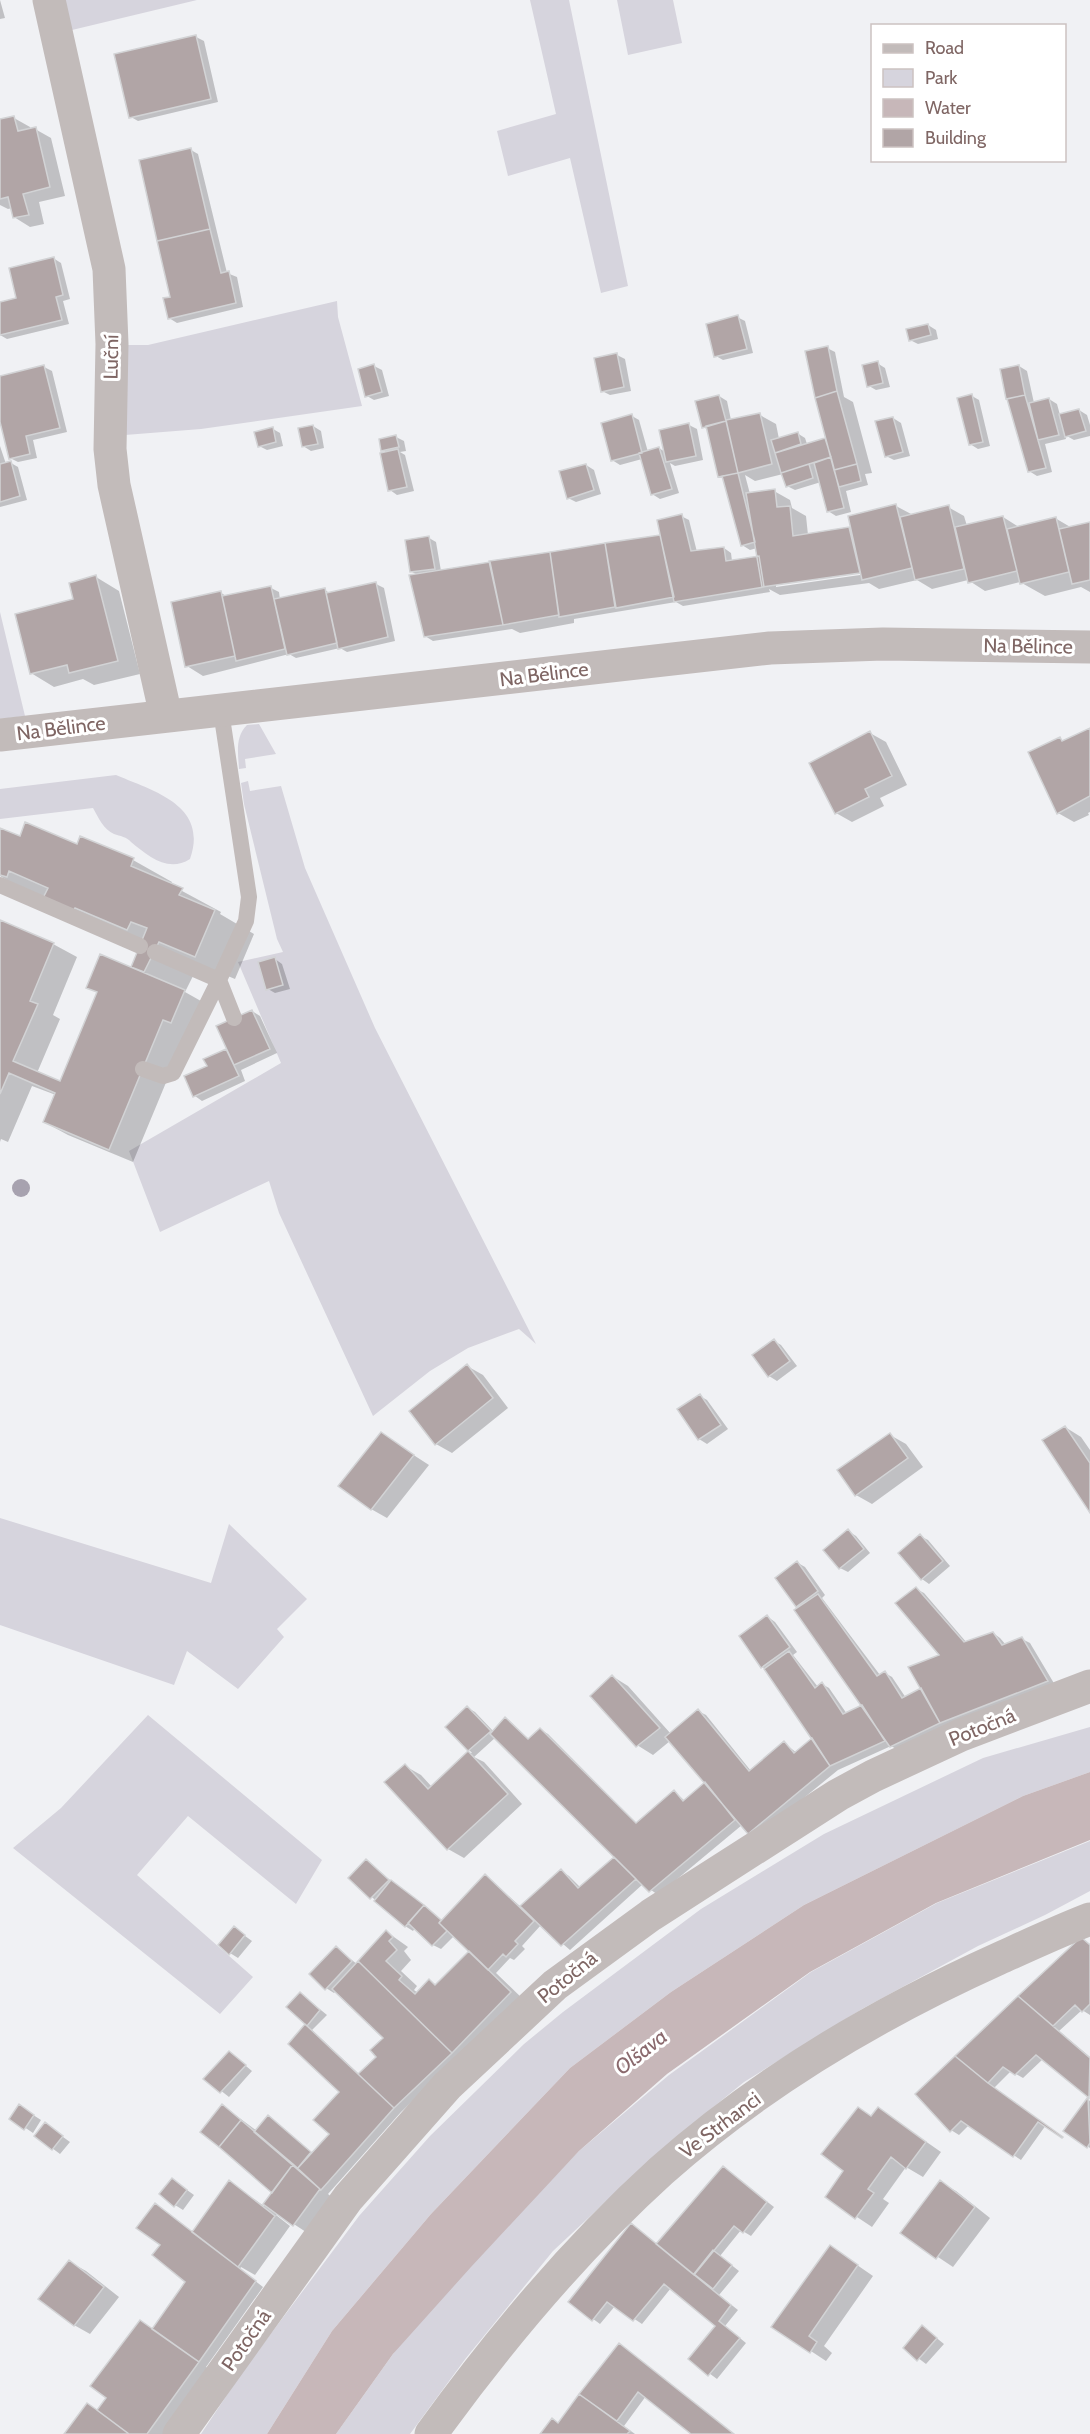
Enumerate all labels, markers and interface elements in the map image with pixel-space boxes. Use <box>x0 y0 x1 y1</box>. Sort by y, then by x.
legend <box>871 24 1066 162</box>
text: Road <box>925 37 964 59</box>
text: Park <box>925 67 958 89</box>
text: Water <box>925 97 971 119</box>
text: Building <box>925 127 987 149</box>
street label: Luční <box>99 334 123 380</box>
street label: Na Bělince <box>983 633 1073 659</box>
street label: Na Bělince <box>498 657 590 691</box>
street label: Na Bělince <box>15 711 107 745</box>
street label: Potočná <box>945 1703 1019 1751</box>
street label: Potočná <box>532 1946 602 2008</box>
water label: Olšava <box>610 2023 672 2080</box>
street label: Ve Strhanci <box>675 2087 765 2163</box>
street label: Potočná <box>216 2304 276 2375</box>

